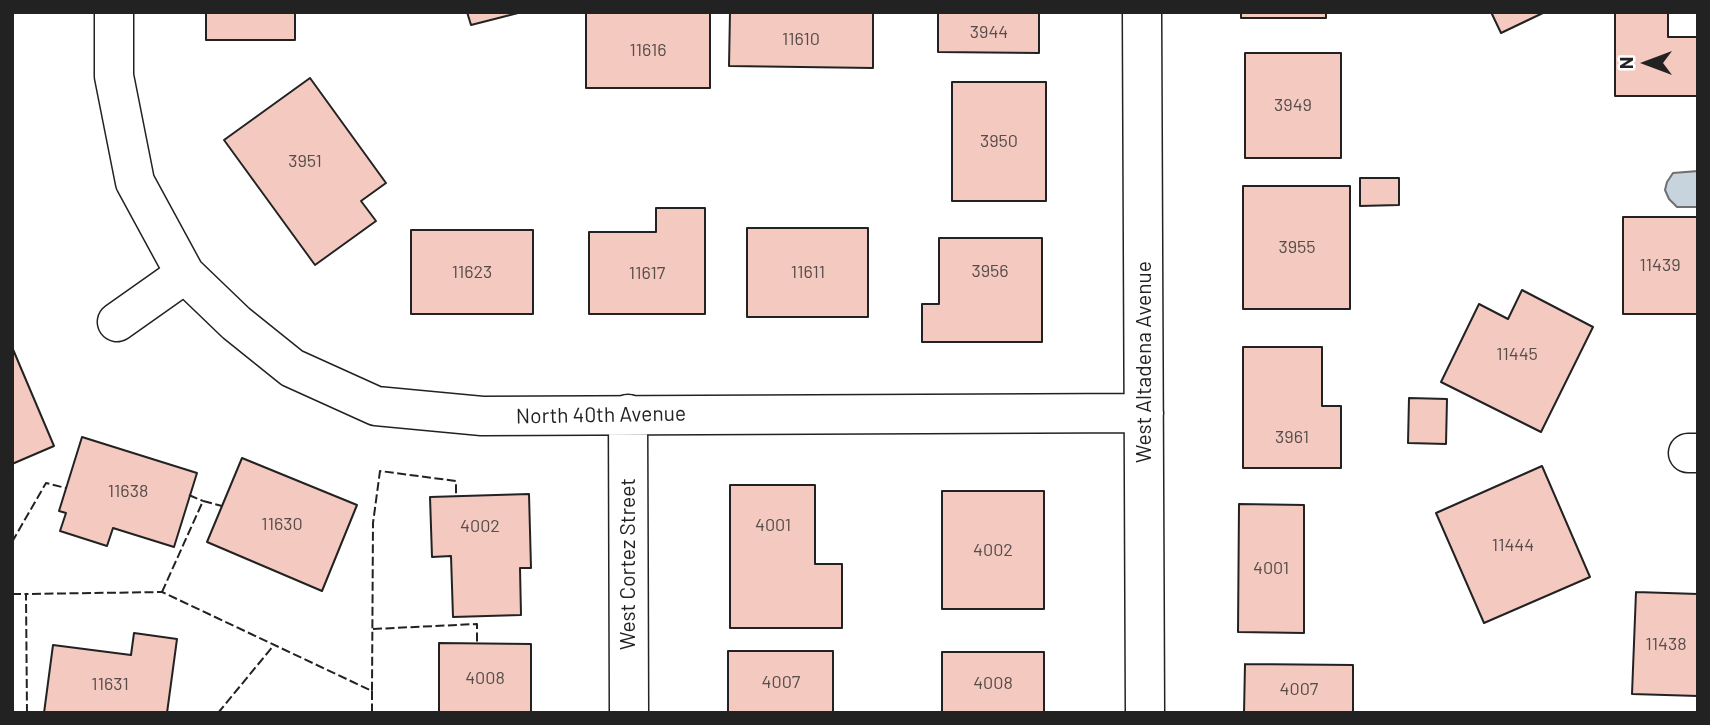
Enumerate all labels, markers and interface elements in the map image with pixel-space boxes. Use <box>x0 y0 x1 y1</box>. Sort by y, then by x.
house number: 3944 <box>970 21 1008 43</box>
house number: 11610 <box>782 28 820 50</box>
north arrow <box>1612 28 1682 98</box>
house number: 11616 <box>629 39 667 61</box>
text: N <box>1614 57 1637 69</box>
house number: 3949 <box>1274 94 1312 116</box>
house number: 3950 <box>980 130 1018 152</box>
house number: 3951 <box>288 150 322 172</box>
house number: 3955 <box>1278 236 1316 258</box>
house number: 11439 <box>1639 254 1681 276</box>
house number: 3956 <box>971 260 1009 282</box>
house number: 11623 <box>452 261 492 283</box>
house number: 11611 <box>791 261 825 283</box>
street label: West Altadena Avenue <box>1131 261 1157 463</box>
house number: 11617 <box>629 262 665 284</box>
house number: 11445 <box>1496 343 1538 365</box>
street label: North 40th Avenue <box>516 401 686 429</box>
house number: 3961 <box>1275 426 1309 448</box>
street label: West Cortez Street <box>615 478 641 650</box>
house number: 11638 <box>108 480 148 502</box>
house number: 11630 <box>261 513 303 535</box>
house number: 4001 <box>755 514 791 536</box>
house number: 4002 <box>460 515 500 537</box>
house number: 11444 <box>1492 534 1534 556</box>
house number: 4002 <box>973 539 1013 561</box>
house number: 4001 <box>1253 557 1289 579</box>
house number: 11438 <box>1645 633 1687 655</box>
house number: 4008 <box>465 667 505 689</box>
house number: 4007 <box>762 671 800 693</box>
house number: 4008 <box>973 672 1013 694</box>
house number: 11631 <box>91 673 129 695</box>
house number: 4007 <box>1280 678 1318 700</box>

